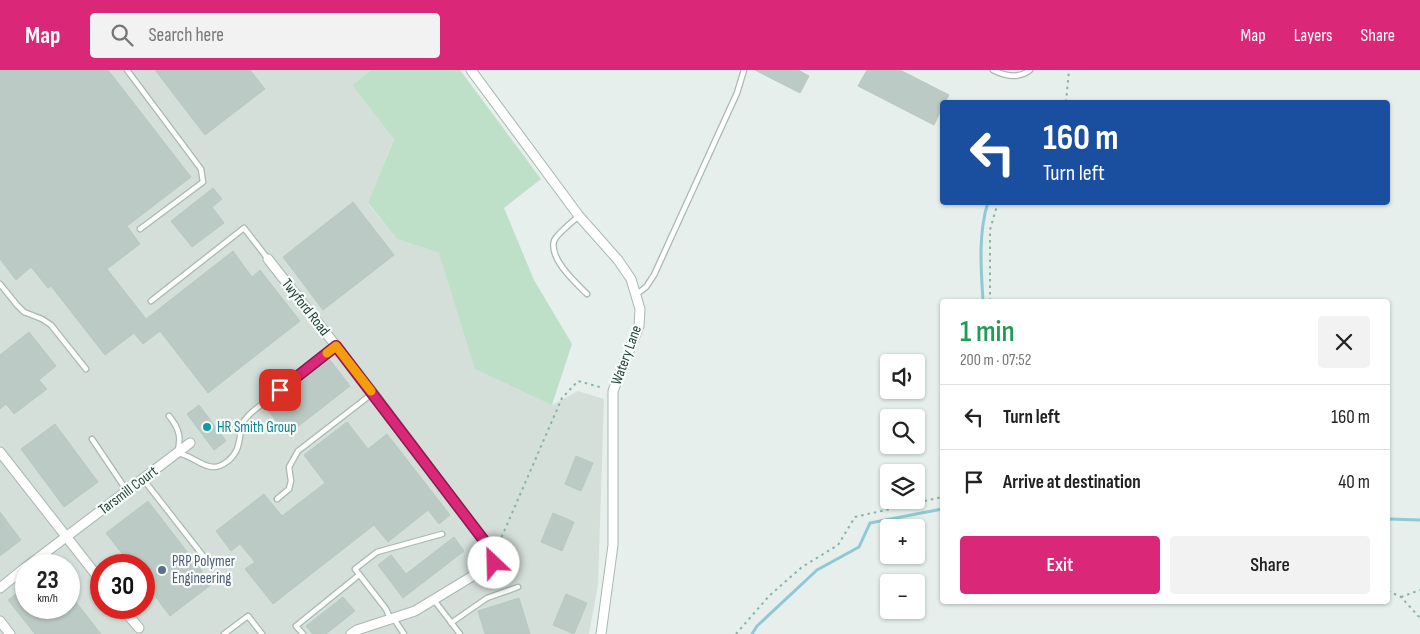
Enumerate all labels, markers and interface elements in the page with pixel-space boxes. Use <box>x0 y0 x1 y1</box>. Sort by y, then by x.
search box <box>90 13 440 58</box>
text: Map <box>25 21 60 50</box>
icon: search <box>108 21 136 49</box>
text: Search here <box>148 24 224 47</box>
text: Map <box>1241 25 1266 46</box>
text: Layers <box>1294 25 1333 46</box>
text: Share <box>1361 25 1395 46</box>
text: 160 m <box>1043 117 1119 160</box>
icon: left <box>960 120 1025 185</box>
text: Turn left <box>1043 160 1105 187</box>
street label: Twyford Road <box>277 275 334 340</box>
text: 1 min <box>960 314 1015 350</box>
button: close <box>1318 316 1370 368</box>
street label: Watery Lane <box>607 323 646 388</box>
text: 200 m · 07:52 <box>960 351 1031 370</box>
map controls <box>880 354 925 619</box>
button: sound <box>880 354 925 399</box>
pin <box>259 369 301 411</box>
icon: arrive <box>266 376 294 404</box>
icon: left <box>960 403 988 431</box>
text: Turn left <box>1003 406 1060 429</box>
text: 160 m <box>1331 406 1370 429</box>
button: search <box>880 409 925 454</box>
place label: HR Smith Group <box>217 418 296 437</box>
marker: HR Smith Group <box>201 421 213 433</box>
street label: Tarsmill Court <box>95 462 162 519</box>
button: layers <box>880 464 925 509</box>
icon: arrive <box>960 468 988 496</box>
text: Arrive at destination <box>1003 471 1141 494</box>
text: 40 m <box>1338 471 1370 494</box>
button: + <box>880 519 925 564</box>
position arrow <box>467 536 519 588</box>
button: Exit <box>960 536 1160 594</box>
button: Share <box>1170 536 1370 594</box>
place label: PRP Polymer Engineering <box>172 552 236 588</box>
speed limit sign: 30 <box>90 554 155 619</box>
marker: PRP Polymer Engineering <box>156 564 168 576</box>
text: 23 <box>36 565 59 596</box>
button: − <box>880 574 925 619</box>
text: km/h <box>37 591 58 606</box>

